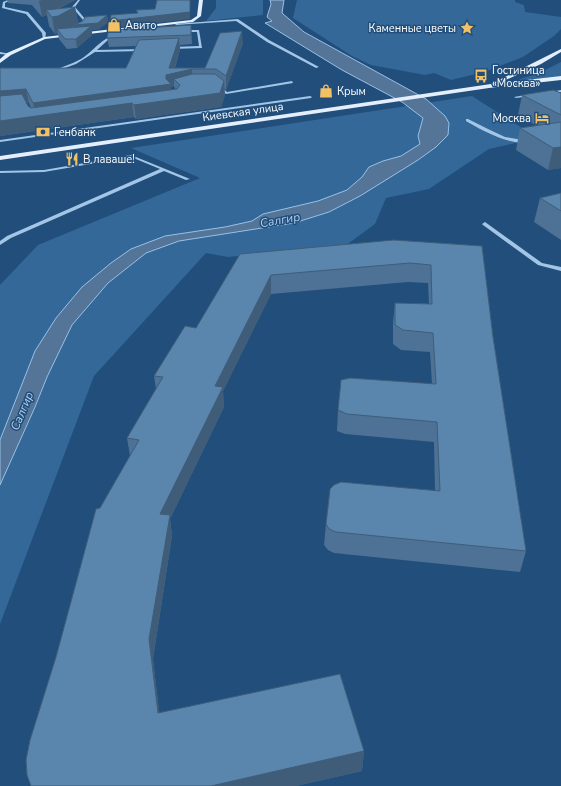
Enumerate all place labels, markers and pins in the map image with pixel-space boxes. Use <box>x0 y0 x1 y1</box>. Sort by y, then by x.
shop icon: Авито <box>106 17 122 33</box>
place label: Авито <box>125 18 157 33</box>
place icon: Каменные цветы <box>459 20 475 36</box>
place label: Каменные цветы <box>369 21 456 36</box>
place label: Гостиница «Москва» <box>492 63 545 91</box>
bus stop icon: Гостиница «Москва» <box>473 68 489 84</box>
shop icon: Крым <box>318 83 334 99</box>
place label: Крым <box>337 84 366 99</box>
hotel icon: Москва <box>534 110 550 126</box>
place label: Москва <box>492 111 531 126</box>
bank icon: Генбанк <box>35 124 51 140</box>
place label: Генбанк <box>54 125 96 140</box>
restaurant icon: В лаваше! <box>64 151 80 167</box>
place label: В лаваше! <box>83 152 135 167</box>

